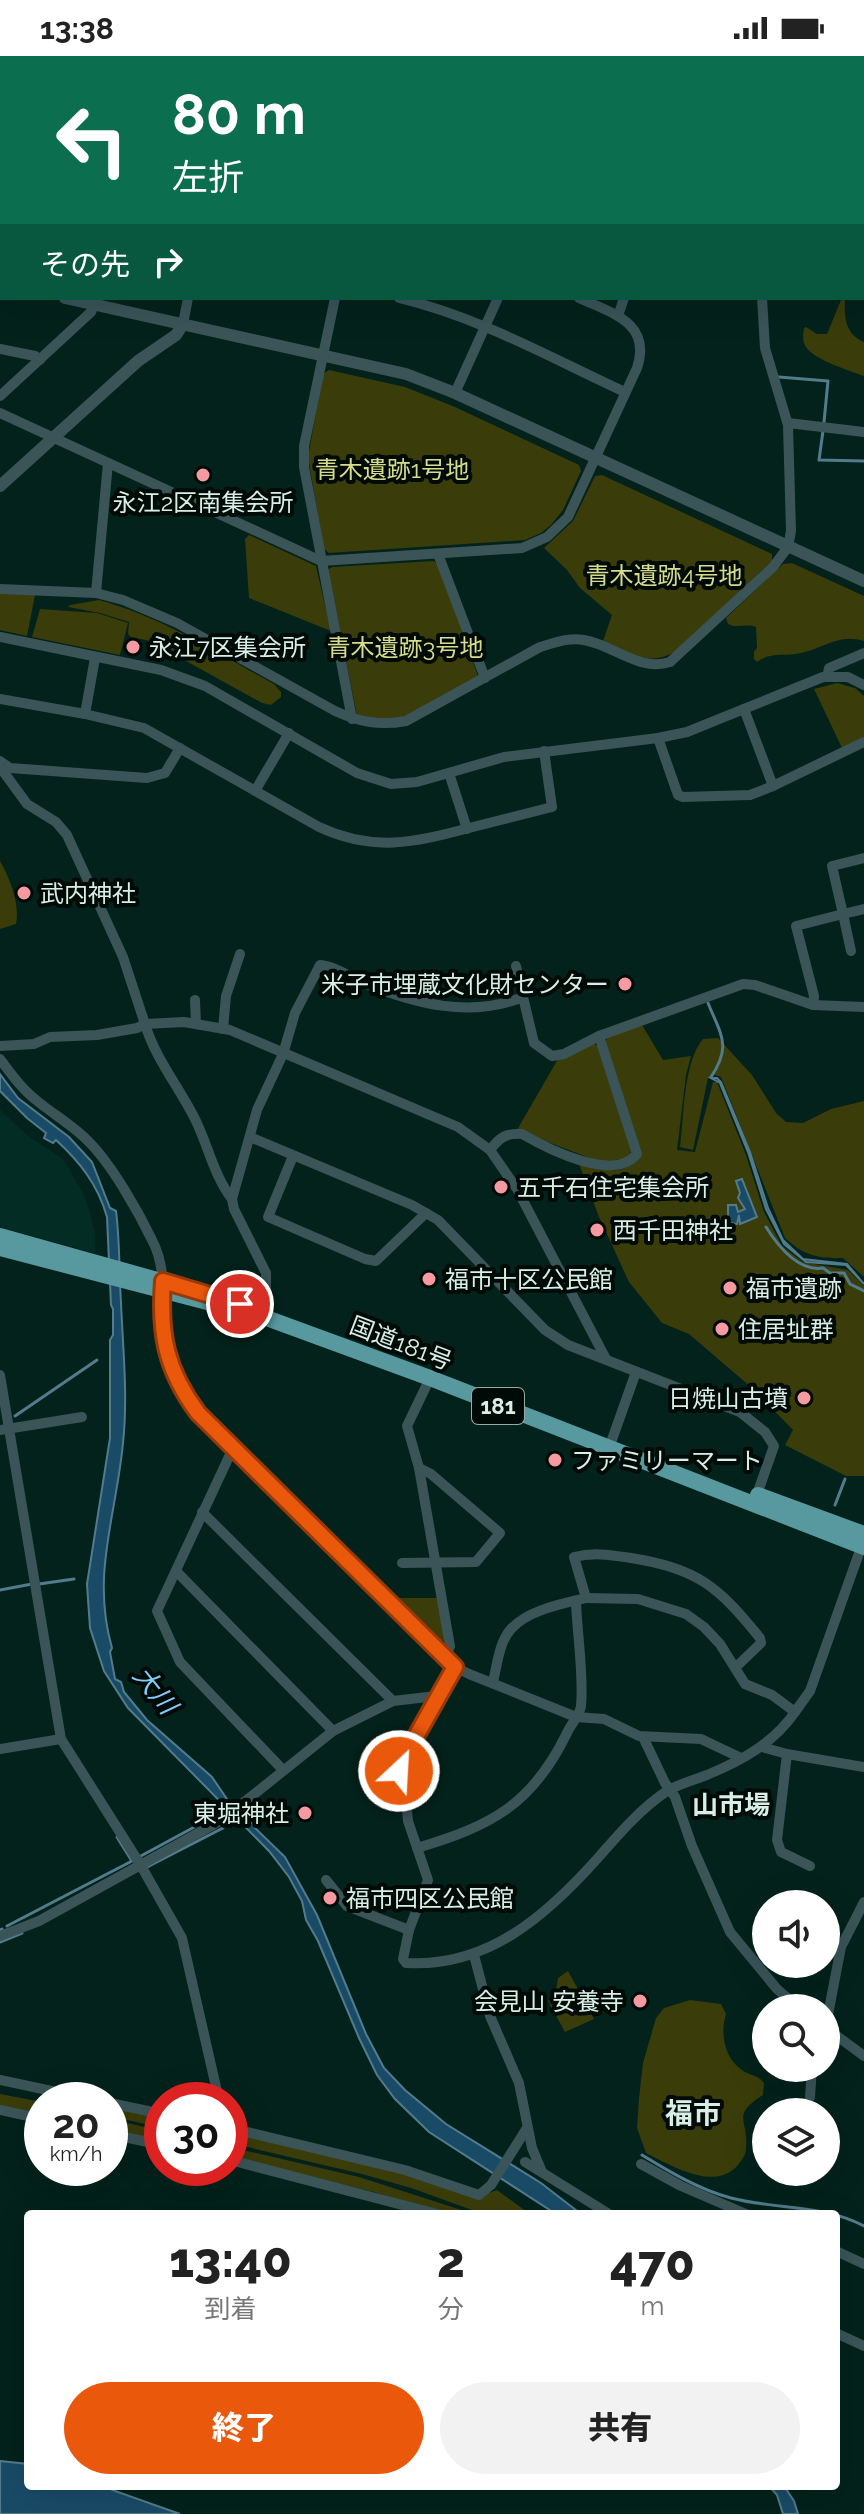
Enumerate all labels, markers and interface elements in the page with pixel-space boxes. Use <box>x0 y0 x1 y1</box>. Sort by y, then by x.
text: 13:38 <box>40 11 114 46</box>
text: 80 m <box>172 81 306 147</box>
icon: left <box>40 88 144 192</box>
text: 左折 <box>172 156 244 198</box>
icon: right <box>146 240 190 284</box>
text: その先 <box>40 247 130 282</box>
park label: 青木遺跡1号地 <box>315 455 469 484</box>
marker: 永江2区南集会所 <box>194 466 212 484</box>
place label: 永江2区南集会所 <box>113 488 293 517</box>
park label: 青木遺跡4号地 <box>585 561 743 590</box>
place label: 永江7区集会所 <box>149 633 306 662</box>
park label: 青木遺跡3号地 <box>327 633 483 662</box>
marker: 永江7区集会所 <box>124 638 142 656</box>
place label: 武内神社 <box>40 879 136 908</box>
marker: 武内神社 <box>15 884 33 902</box>
place label: 米子市埋蔵文化財センター <box>321 970 609 999</box>
marker: 米子市埋蔵文化財センター <box>616 975 634 993</box>
place label: 五千石住宅集会所 <box>517 1173 709 1202</box>
marker: 五千石住宅集会所 <box>492 1178 510 1196</box>
place label: 西千田神社 <box>613 1216 733 1245</box>
marker: 西千田神社 <box>588 1221 606 1239</box>
place label: 福市十区公民館 <box>445 1265 613 1294</box>
pin <box>206 1270 274 1338</box>
marker: 福市十区公民館 <box>420 1270 438 1288</box>
place label: 福市遺跡 <box>746 1274 842 1303</box>
marker: 福市遺跡 <box>721 1279 739 1297</box>
icon: arrive <box>218 1282 262 1326</box>
street label: 国道181号 <box>346 1310 456 1376</box>
place label: 住居址群 <box>738 1315 834 1344</box>
marker: 住居址群 <box>713 1320 731 1338</box>
place label: 日焼山古墳 <box>668 1384 788 1413</box>
road number: 181 <box>472 1388 524 1424</box>
marker: 日焼山古墳 <box>795 1389 813 1407</box>
place label: ファミリーマート <box>571 1446 763 1475</box>
marker: ファミリーマート <box>546 1451 564 1469</box>
water label: 大川 <box>127 1660 185 1722</box>
position arrow <box>357 1729 441 1813</box>
district label: 山市場 <box>692 1790 770 1820</box>
place label: 東堀神社 <box>193 1799 289 1828</box>
marker: 東堀神社 <box>296 1804 314 1822</box>
place label: 福市四区公民館 <box>346 1884 514 1913</box>
marker: 福市四区公民館 <box>321 1889 339 1907</box>
map controls <box>752 1890 840 2186</box>
button: sound <box>752 1890 840 1978</box>
place label: 会見山 安養寺 <box>474 1987 624 2016</box>
marker: 会見山 安養寺 <box>631 1992 649 2010</box>
button: search <box>752 1994 840 2082</box>
speed limit sign: 30 <box>144 2082 248 2186</box>
district label: 福市 <box>665 2097 721 2130</box>
button: layers <box>752 2098 840 2186</box>
text: 20 <box>52 2100 100 2147</box>
text: km/h <box>50 2142 102 2166</box>
text: 13:40 <box>169 2232 292 2288</box>
text: 2 <box>437 2232 465 2288</box>
text: 470 <box>610 2235 695 2291</box>
text: m <box>640 2291 664 2321</box>
text: 到着 <box>204 2294 256 2324</box>
text: 分 <box>438 2294 464 2324</box>
button: 終了 <box>64 2382 424 2474</box>
button: 共有 <box>440 2382 800 2474</box>

